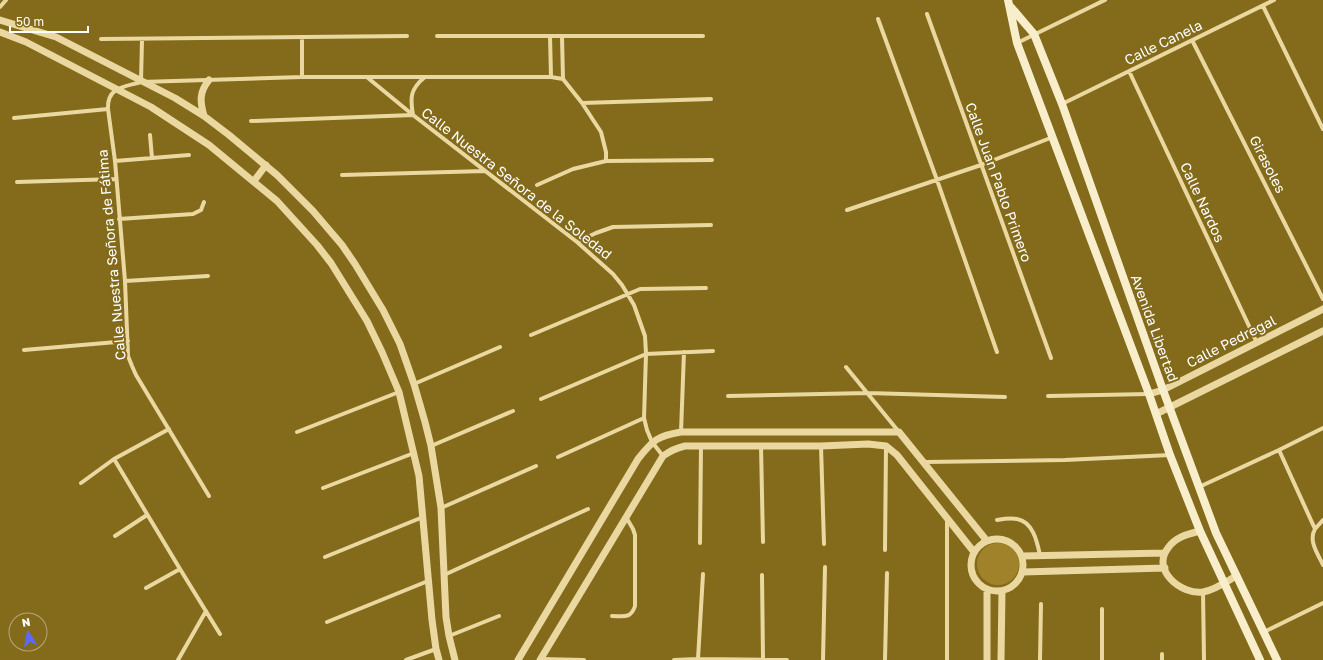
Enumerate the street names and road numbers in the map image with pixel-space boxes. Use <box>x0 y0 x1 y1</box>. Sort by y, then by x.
street label: Calle Canela <box>1121 16 1205 68</box>
street label: Calle Juan Pablo Primero <box>962 100 1036 264</box>
street label: Calle Nuestra Señora de la Soledad <box>418 103 616 263</box>
street label: Girasoles <box>1246 132 1290 196</box>
street label: Calle Nuestra Señora de Fátima <box>93 149 129 361</box>
street label: Calle Nardos <box>1177 159 1229 245</box>
street label: Avenida Libertad <box>1128 272 1182 384</box>
street label: Calle Pedregal <box>1183 311 1279 371</box>

